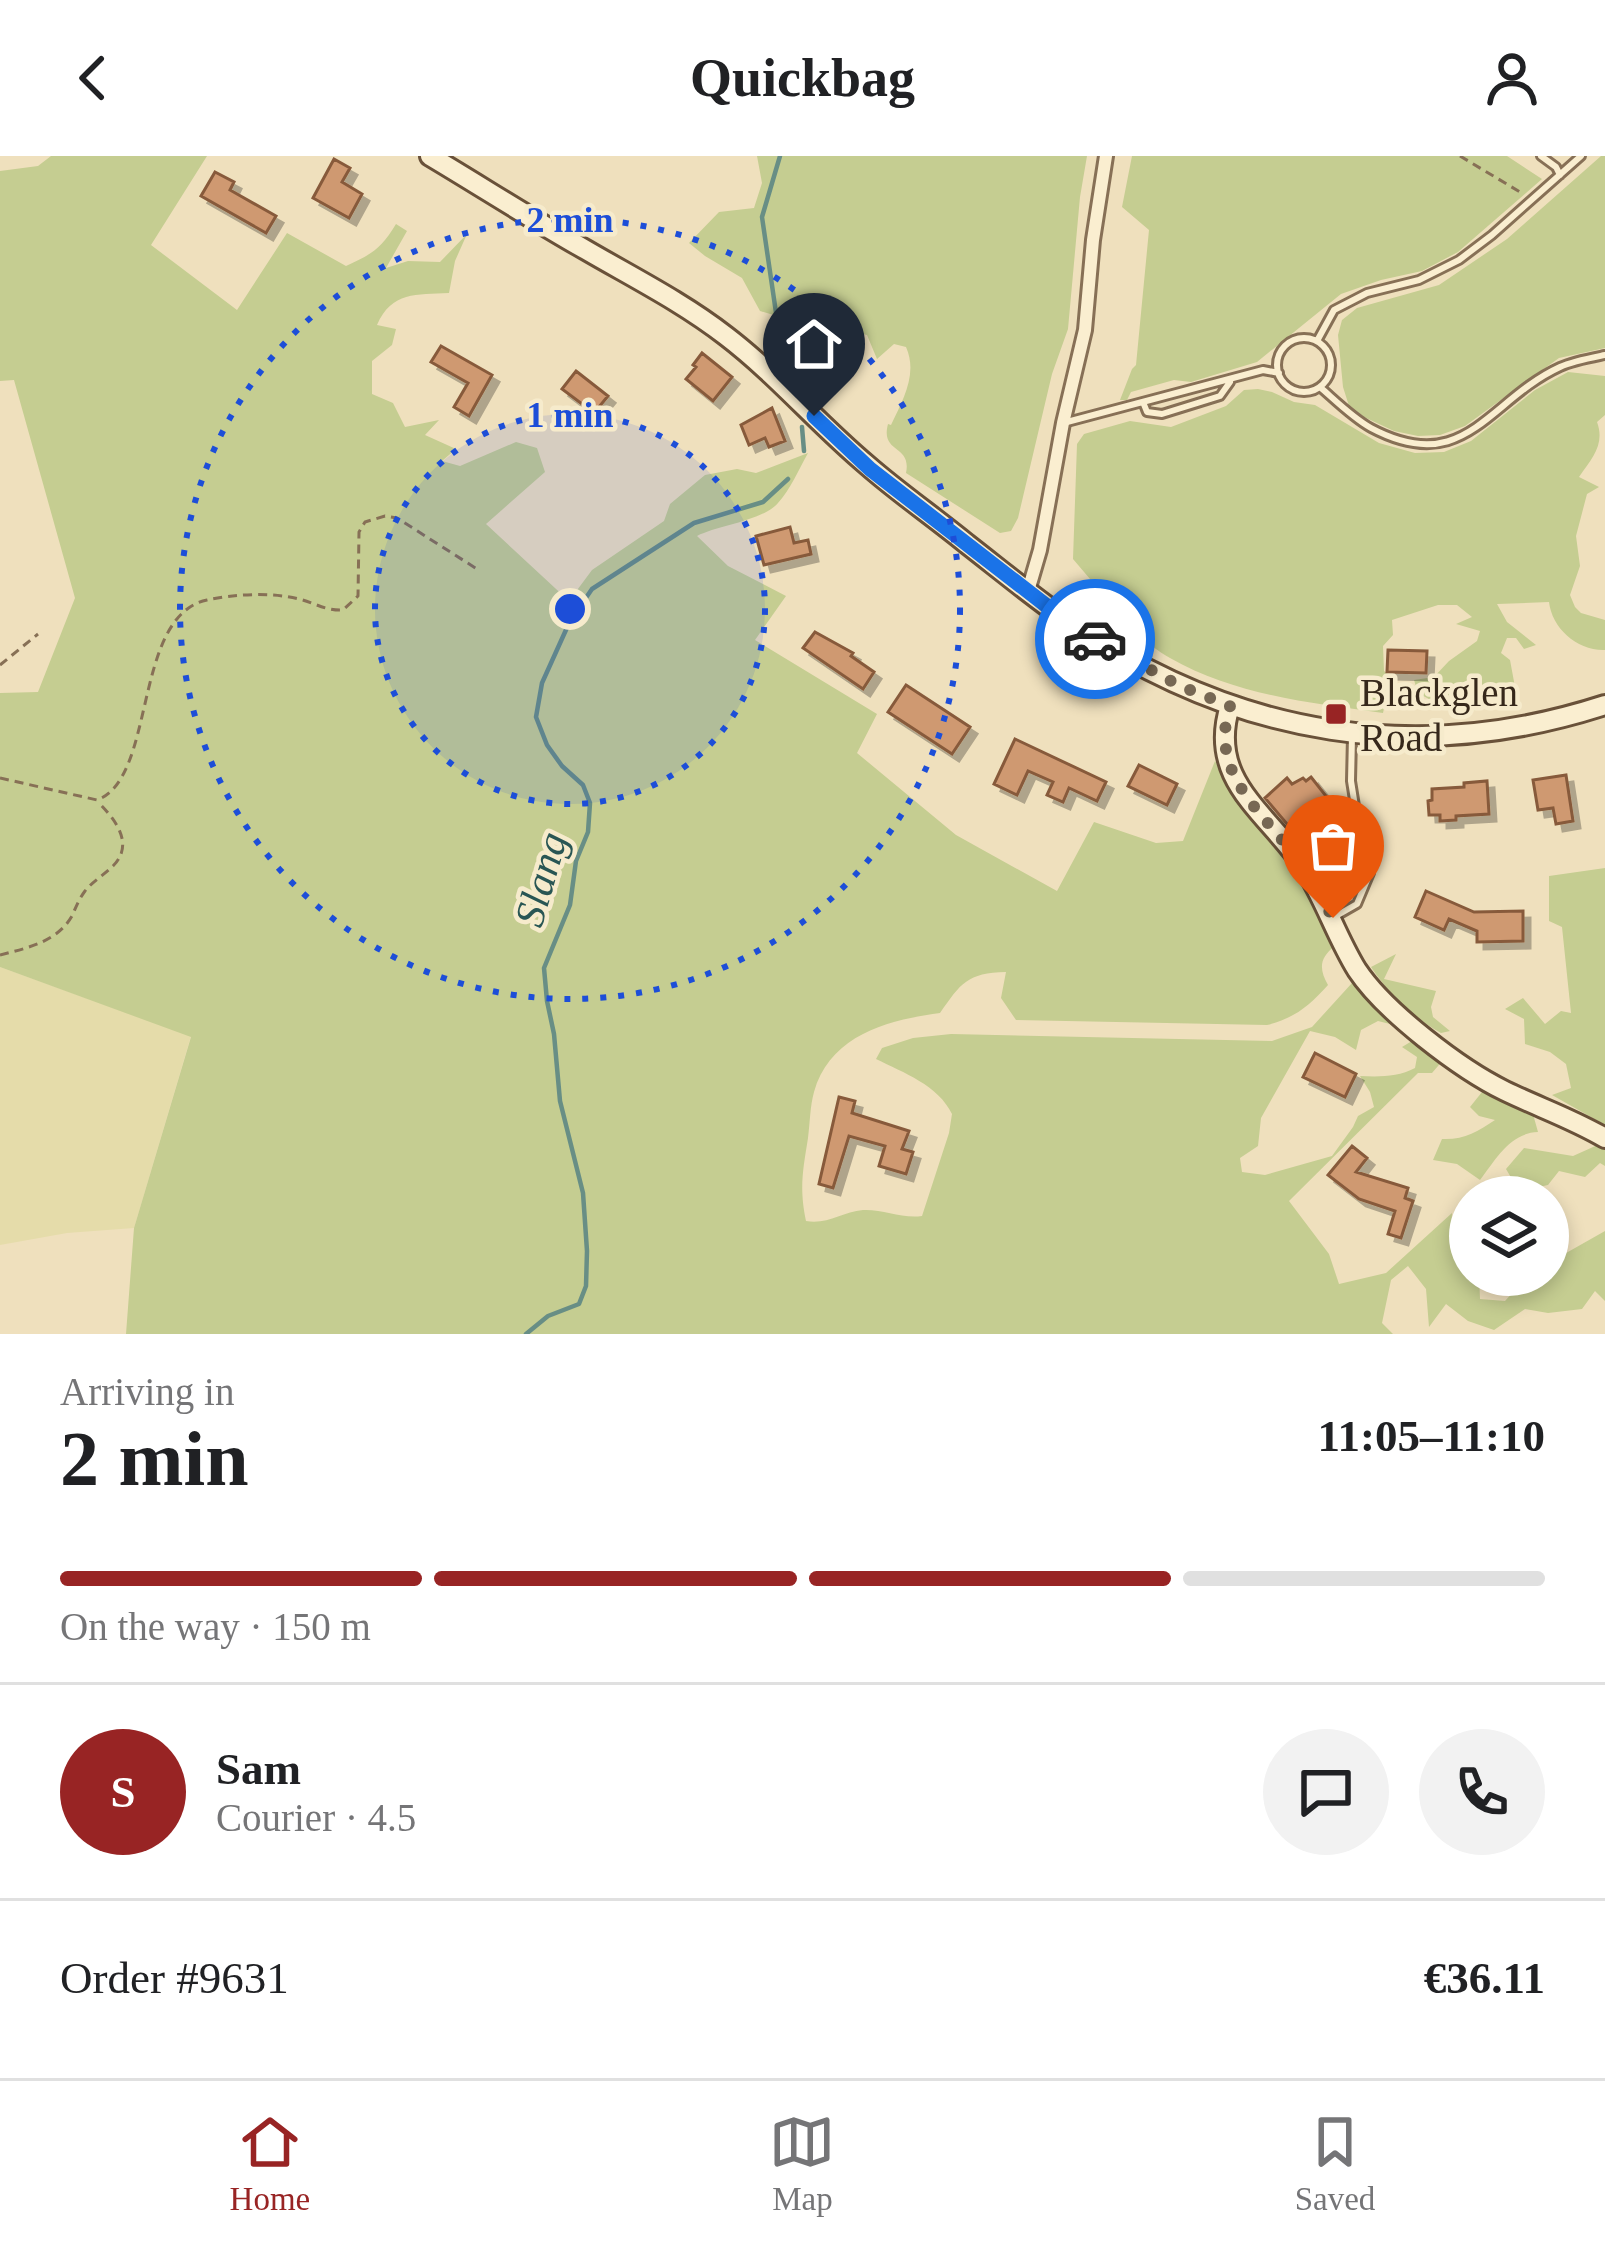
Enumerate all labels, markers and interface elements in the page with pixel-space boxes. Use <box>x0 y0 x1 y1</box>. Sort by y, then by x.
icon: back <box>60 45 126 111</box>
icon: person <box>1479 45 1545 111</box>
text: Quickbag <box>690 48 915 108</box>
text: 2 min <box>526 200 614 240</box>
pin <box>763 293 865 416</box>
icon: home <box>781 311 847 377</box>
text: 1 min <box>526 395 614 435</box>
courier <box>1035 579 1155 699</box>
centre of rings <box>549 588 591 630</box>
icon: car <box>1062 606 1128 672</box>
place label: Blackglen Road <box>1360 671 1518 759</box>
marker: Blackglen Road <box>1323 701 1349 727</box>
pin <box>1282 795 1384 918</box>
icon: bag <box>1300 813 1366 879</box>
water label: Slang <box>506 827 576 932</box>
map controls <box>1449 1176 1569 1296</box>
button: layers <box>1449 1176 1569 1296</box>
text: Arriving in <box>60 1370 234 1413</box>
text: 11:05–11:10 <box>1317 1411 1545 1461</box>
text: 2 min <box>60 1415 249 1502</box>
text: On the way · 150 m <box>60 1605 371 1648</box>
button: chat <box>1263 1729 1389 1855</box>
button: phone <box>1419 1729 1545 1855</box>
text: Sam <box>216 1744 301 1794</box>
text: S <box>110 1767 136 1817</box>
text: Courier · 4.5 <box>216 1796 416 1839</box>
text: Order #9631 <box>60 1953 289 2003</box>
text: €36.11 <box>1424 1953 1545 2003</box>
tab: Home <box>230 2109 310 2218</box>
tab: Map <box>769 2109 835 2218</box>
tab: Saved <box>1295 2109 1375 2218</box>

